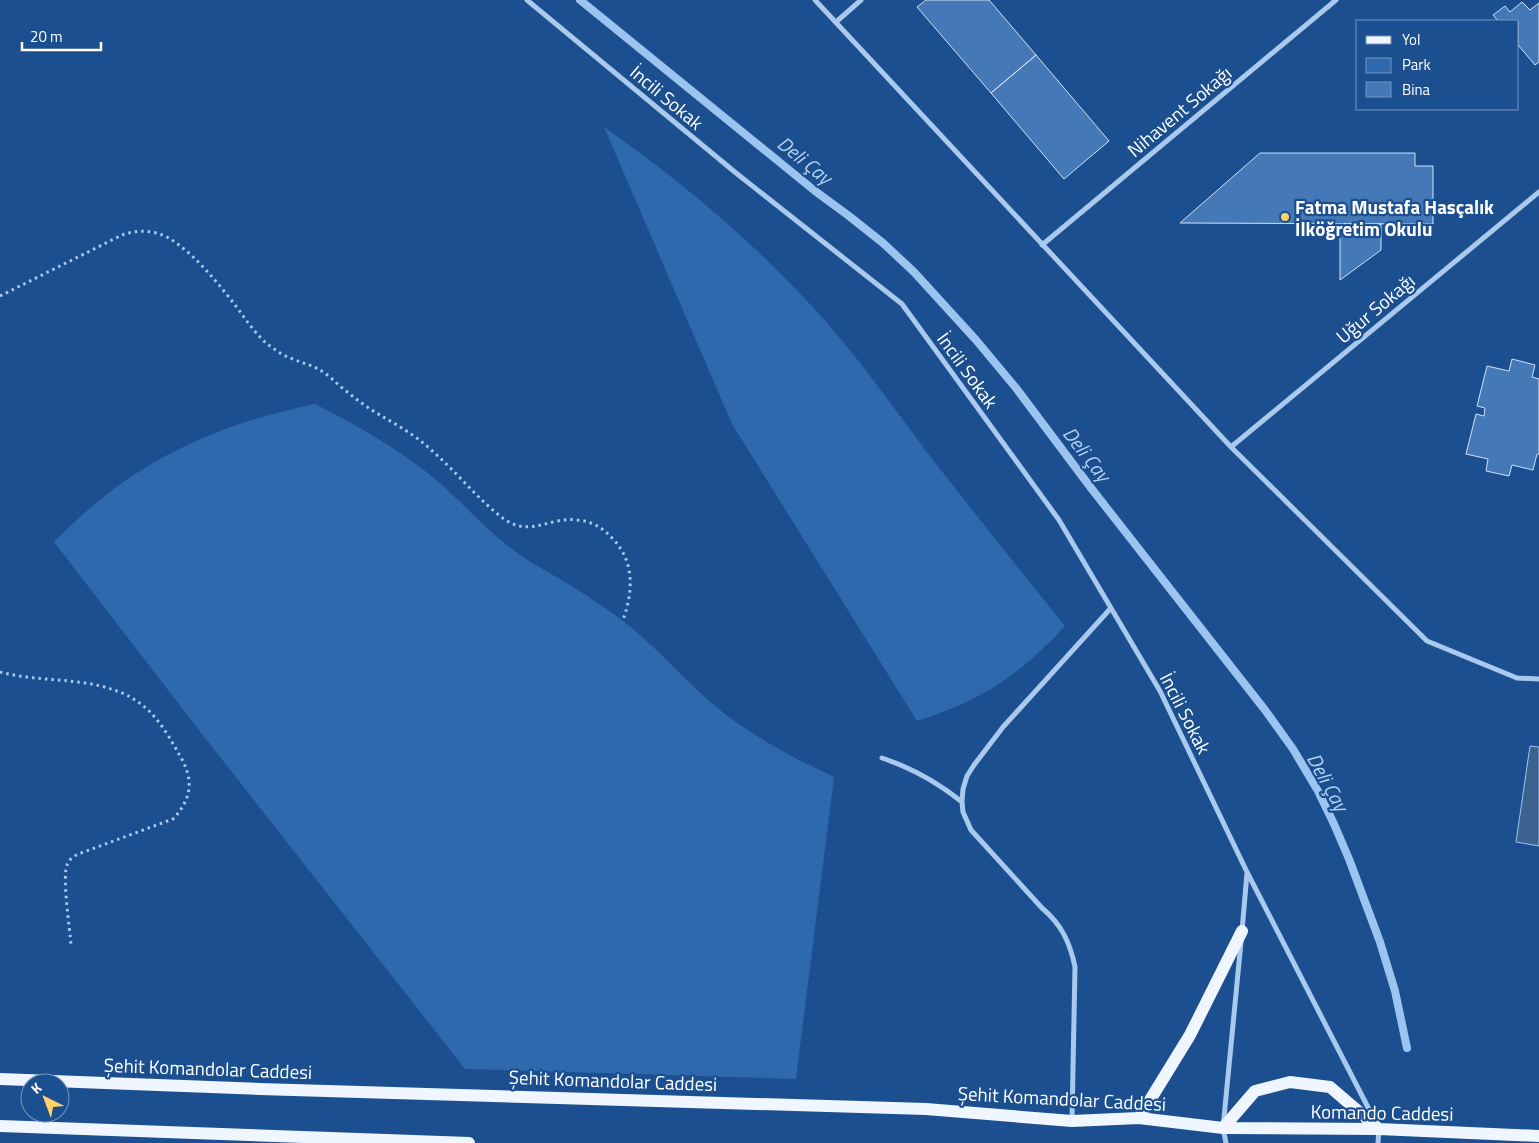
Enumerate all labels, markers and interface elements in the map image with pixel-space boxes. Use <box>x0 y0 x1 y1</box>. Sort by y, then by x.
scale bar <box>22 20 101 52</box>
legend <box>1356 20 1519 110</box>
text: 20 m <box>30 25 63 48</box>
text: Yol <box>1402 28 1420 51</box>
text: Park <box>1402 53 1431 76</box>
street label: İncili Sokak <box>624 58 710 136</box>
street label: Nihavent Sokağı <box>1120 58 1238 164</box>
text: Bina <box>1402 78 1431 101</box>
water label: Deli Çay <box>771 128 841 193</box>
place label: Fatma Mustafa Hasçalık İlköğretim Okulu <box>1295 192 1494 243</box>
marker: Fatma Mustafa Hasçalık İlköğretim Okulu <box>1279 211 1291 223</box>
street label: Uğur Sokağı <box>1329 266 1421 350</box>
street label: İncili Sokak <box>930 326 1006 414</box>
water label: Deli Çay <box>1055 420 1120 490</box>
street label: İncili Sokak <box>1153 667 1219 759</box>
water label: Deli Çay <box>1299 747 1358 819</box>
street label: Şehit Komandolar Caddesi <box>103 1050 313 1086</box>
street label: Şehit Komandolar Caddesi <box>508 1062 718 1098</box>
north arrow <box>20 1073 70 1123</box>
text: K <box>26 1077 47 1099</box>
street label: Şehit Komandolar Caddesi <box>957 1078 1167 1118</box>
street label: Komando Caddesi <box>1310 1096 1454 1128</box>

